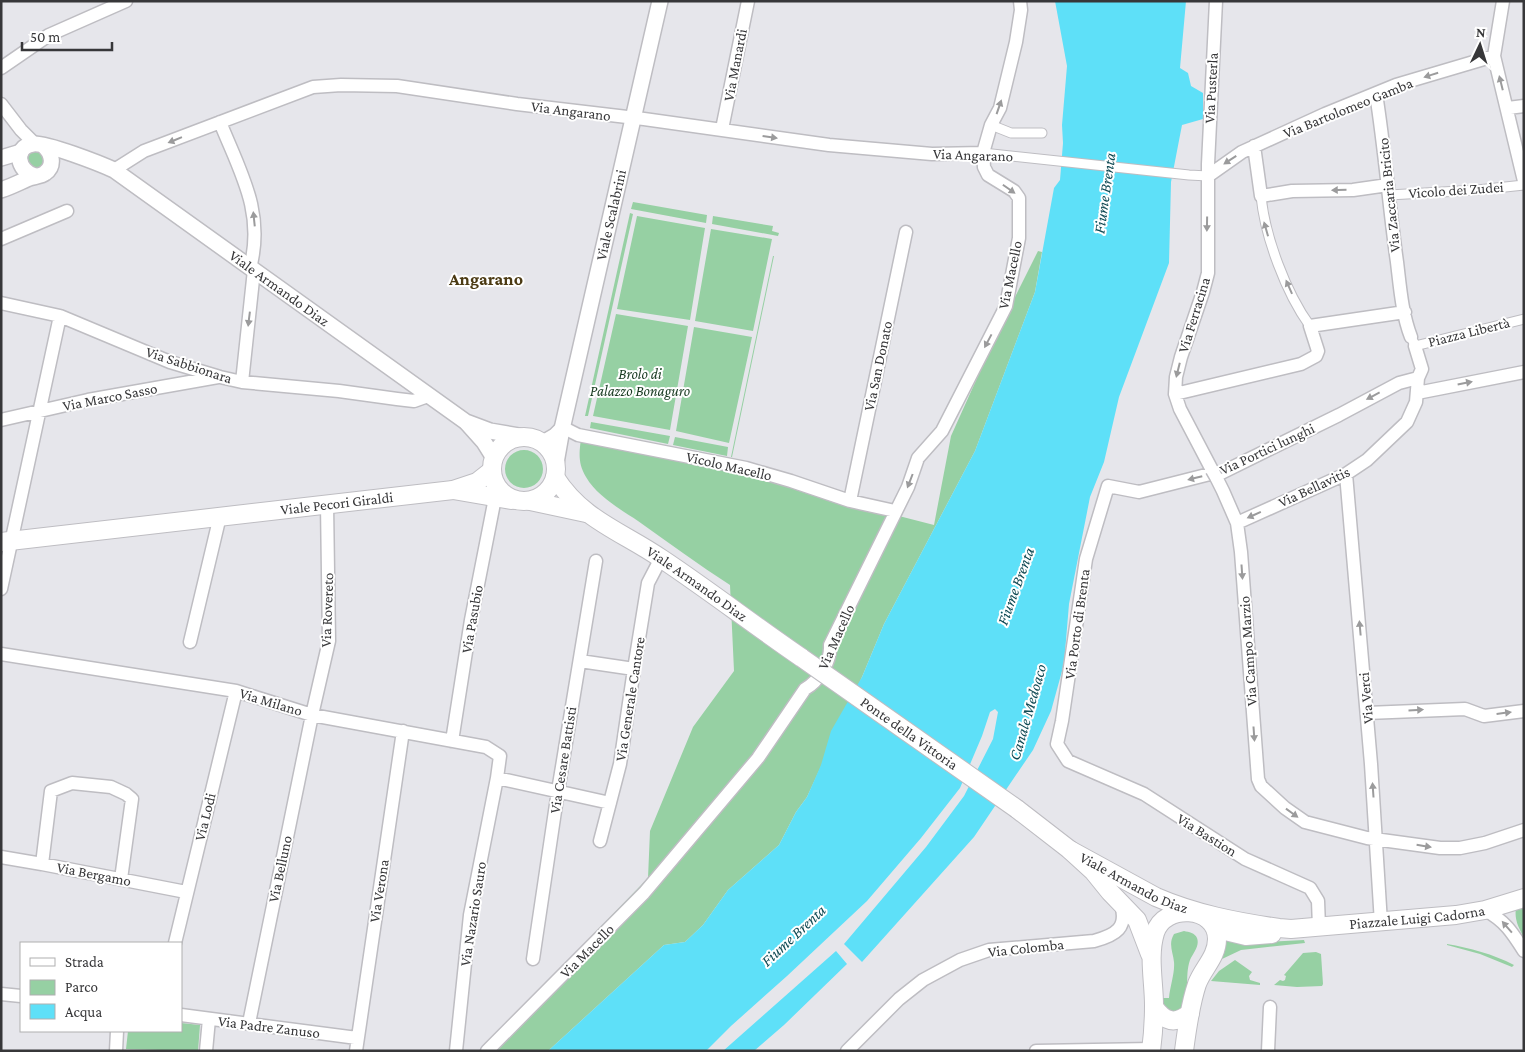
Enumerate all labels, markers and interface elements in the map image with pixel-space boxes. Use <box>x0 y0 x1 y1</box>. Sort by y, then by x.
scale bar <box>22 20 112 52</box>
north arrow <box>1455 20 1505 70</box>
text: N <box>1476 24 1487 40</box>
street label: Via Manardi <box>720 27 750 102</box>
text: 50 m <box>30 29 60 45</box>
street label: Via Pusterla <box>1201 52 1221 124</box>
one-way arrow <box>1423 72 1438 80</box>
street label: Via Bartolomeo Gamba <box>1281 75 1415 141</box>
one-way arrow <box>1497 75 1505 90</box>
street label: Via Angarano <box>530 98 612 125</box>
one-way arrow <box>995 99 1003 114</box>
one-way arrow <box>762 133 778 141</box>
one-way arrow <box>167 136 182 144</box>
street label: Via Zaccaria Bricito <box>1375 137 1403 253</box>
street label: Via Angarano <box>933 146 1013 165</box>
water label: Fiume Brenta <box>1090 151 1119 235</box>
one-way arrow <box>1223 155 1237 164</box>
street label: Viale Scalabrini <box>593 168 629 262</box>
street label: Vicolo dei Zudei <box>1408 179 1504 201</box>
one-way arrow <box>1002 184 1016 194</box>
one-way arrow <box>1331 186 1347 194</box>
one-way arrow <box>250 211 258 227</box>
one-way arrow <box>1203 217 1211 233</box>
one-way arrow <box>1262 221 1270 236</box>
street label: Via Macello <box>995 239 1025 311</box>
street label: Viale Armando Diaz <box>226 247 332 329</box>
district label: Angarano <box>448 269 523 289</box>
street label: Via Ferracina <box>1175 275 1213 355</box>
one-way arrow <box>1284 280 1292 294</box>
one-way arrow <box>245 311 253 327</box>
street label: Piazza Libertà <box>1426 314 1512 350</box>
street label: Via San Donato <box>861 320 895 412</box>
one-way arrow <box>984 333 992 348</box>
street label: Via Sabbionara <box>144 344 234 386</box>
one-way arrow <box>1174 362 1182 377</box>
park label: Brolo di Palazzo Bonaguro <box>590 366 690 400</box>
one-way arrow <box>1457 379 1473 387</box>
street label: Via Marco Sasso <box>61 380 159 414</box>
one-way arrow <box>1367 392 1380 401</box>
street label: Via Portici lunghi <box>1217 420 1318 479</box>
street label: Vicolo Macello <box>685 448 773 484</box>
street label: Via Bellavitis <box>1276 463 1352 511</box>
one-way arrow <box>905 474 913 489</box>
one-way arrow <box>1187 474 1202 482</box>
street label: Viale Pecori Giraldi <box>280 489 394 518</box>
one-way arrow <box>1247 512 1261 520</box>
street label: Viale Armando Diaz <box>644 543 750 625</box>
water label: Fiume Brenta <box>994 545 1038 627</box>
one-way arrow <box>1239 564 1247 580</box>
street label: Via Porto di Brenta <box>1061 568 1093 680</box>
street label: Via Rovereto <box>318 572 336 648</box>
street label: Via Pasubio <box>458 584 486 654</box>
street label: Via Campo Marzio <box>1236 595 1261 707</box>
street label: Via Macello <box>815 602 857 672</box>
one-way arrow <box>1356 620 1364 636</box>
street label: Via Generale Cantore <box>612 635 648 762</box>
water label: Canale Medoaco <box>1006 662 1049 762</box>
street label: Via Verci <box>1356 671 1376 724</box>
street label: Via Milano <box>238 685 304 719</box>
street label: Ponte della Vittoria <box>858 694 961 773</box>
street label: Via Cesare Battisti <box>547 705 579 815</box>
one-way arrow <box>1408 706 1424 714</box>
one-way arrow <box>1496 709 1512 717</box>
one-way arrow <box>1251 726 1259 742</box>
one-way arrow <box>1368 782 1376 798</box>
street label: Via Lodi <box>191 791 219 843</box>
one-way arrow <box>1285 807 1298 818</box>
street label: Via Bastion <box>1174 810 1240 860</box>
street label: Via Belluno <box>265 834 295 904</box>
one-way arrow <box>1416 842 1432 850</box>
street label: Viale Armando Diaz <box>1077 849 1190 916</box>
street label: Via Verona <box>366 858 392 924</box>
street label: Via Bergamo <box>55 859 133 890</box>
street label: Via Nazario Sauro <box>457 860 489 968</box>
water label: Fiume Brenta <box>758 901 829 969</box>
street label: Piazzale Luigi Cadorna <box>1349 902 1486 932</box>
street label: Via Macello <box>557 921 617 981</box>
one-way arrow <box>1502 921 1513 934</box>
street label: Via Colomba <box>987 936 1065 960</box>
legend <box>20 942 182 1032</box>
text: Strada <box>65 954 104 970</box>
text: Parco <box>65 979 98 995</box>
text: Acqua <box>65 1004 102 1021</box>
street label: Via Padre Zanuso <box>217 1013 321 1041</box>

